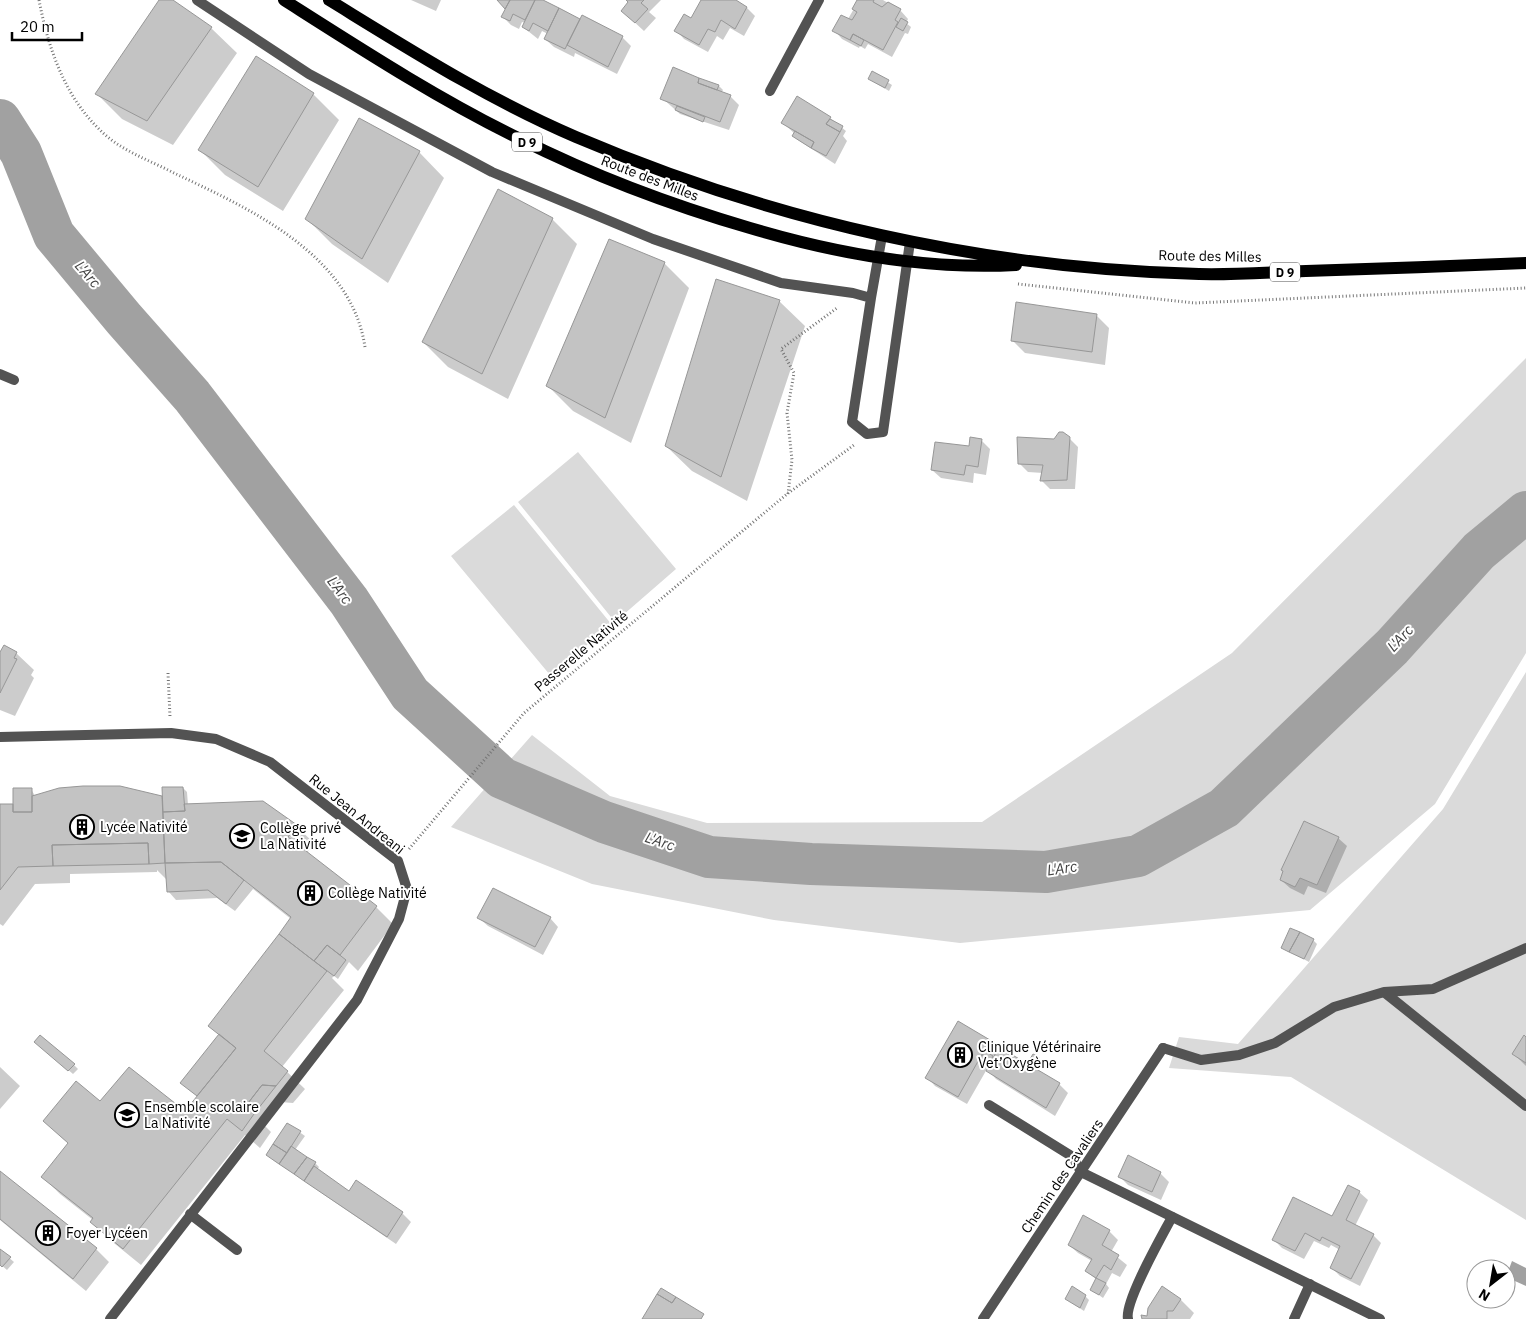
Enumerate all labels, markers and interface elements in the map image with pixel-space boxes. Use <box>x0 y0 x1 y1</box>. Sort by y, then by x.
scale bar <box>12 10 82 42</box>
text: 20 m <box>20 17 55 36</box>
road number: D 9 <box>512 132 542 152</box>
street label: Route des Milles <box>599 151 702 205</box>
street label: Route des Milles <box>1158 246 1262 266</box>
water label: L'Arc <box>71 256 106 292</box>
road number: D 9 <box>1270 262 1300 282</box>
water label: L'Arc <box>323 572 357 608</box>
street label: Passerelle Nativité <box>530 606 632 696</box>
water label: L'Arc <box>1383 620 1418 656</box>
street label: Rue Jean Andreani <box>305 770 409 858</box>
building icon: Lycée Nativité <box>69 814 95 840</box>
place label: Lycée Nativité <box>100 818 188 836</box>
place label: Collège privé La Nativité <box>260 819 342 853</box>
school or university icon: Collège privé La Nativité <box>229 823 255 849</box>
water label: L'Arc <box>643 827 678 855</box>
water label: L'Arc <box>1046 856 1079 880</box>
building icon: Collège Nativité <box>297 880 323 906</box>
place label: Collège Nativité <box>328 884 427 902</box>
place label: Clinique Vétérinaire Vet’Oxygène <box>978 1038 1101 1072</box>
building icon: Clinique Vétérinaire Vet’Oxygène <box>947 1042 973 1068</box>
place label: Ensemble scolaire La Nativité <box>144 1098 259 1132</box>
school or university icon: Ensemble scolaire La Nativité <box>114 1102 140 1128</box>
street label: Chemin des Cavaliers <box>1017 1115 1107 1237</box>
building icon: Foyer Lycéen <box>35 1220 61 1246</box>
place label: Foyer Lycéen <box>66 1224 148 1242</box>
north arrow <box>1466 1259 1516 1309</box>
text: N <box>1475 1285 1493 1305</box>

